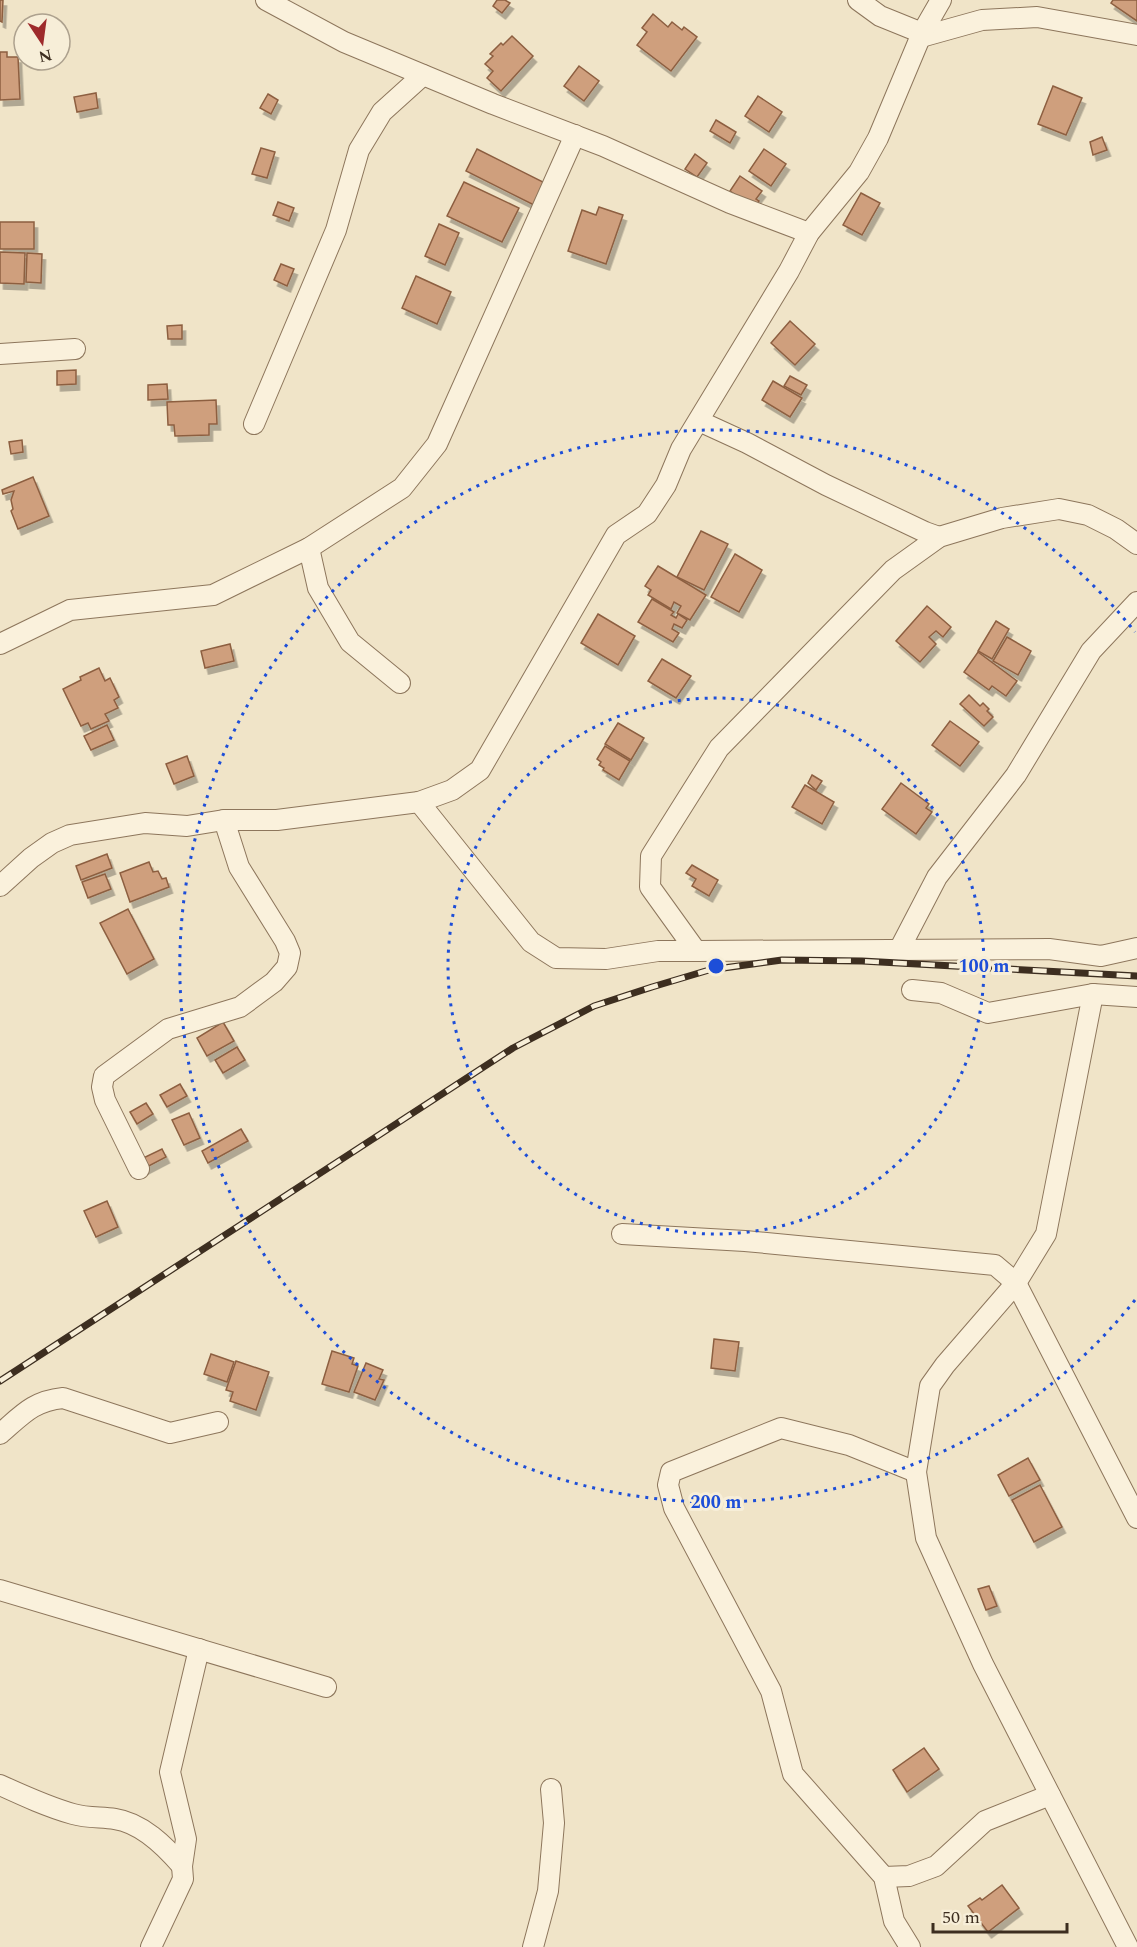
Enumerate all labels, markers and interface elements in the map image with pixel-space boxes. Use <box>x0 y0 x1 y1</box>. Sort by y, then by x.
north arrow <box>12 12 72 72</box>
text: N <box>36 42 54 69</box>
text: 100 m <box>958 953 1010 980</box>
centre of rings <box>706 956 726 976</box>
text: 200 m <box>690 1489 742 1516</box>
scale bar <box>933 1896 1066 1934</box>
text: 50 m <box>942 1904 980 1931</box>

